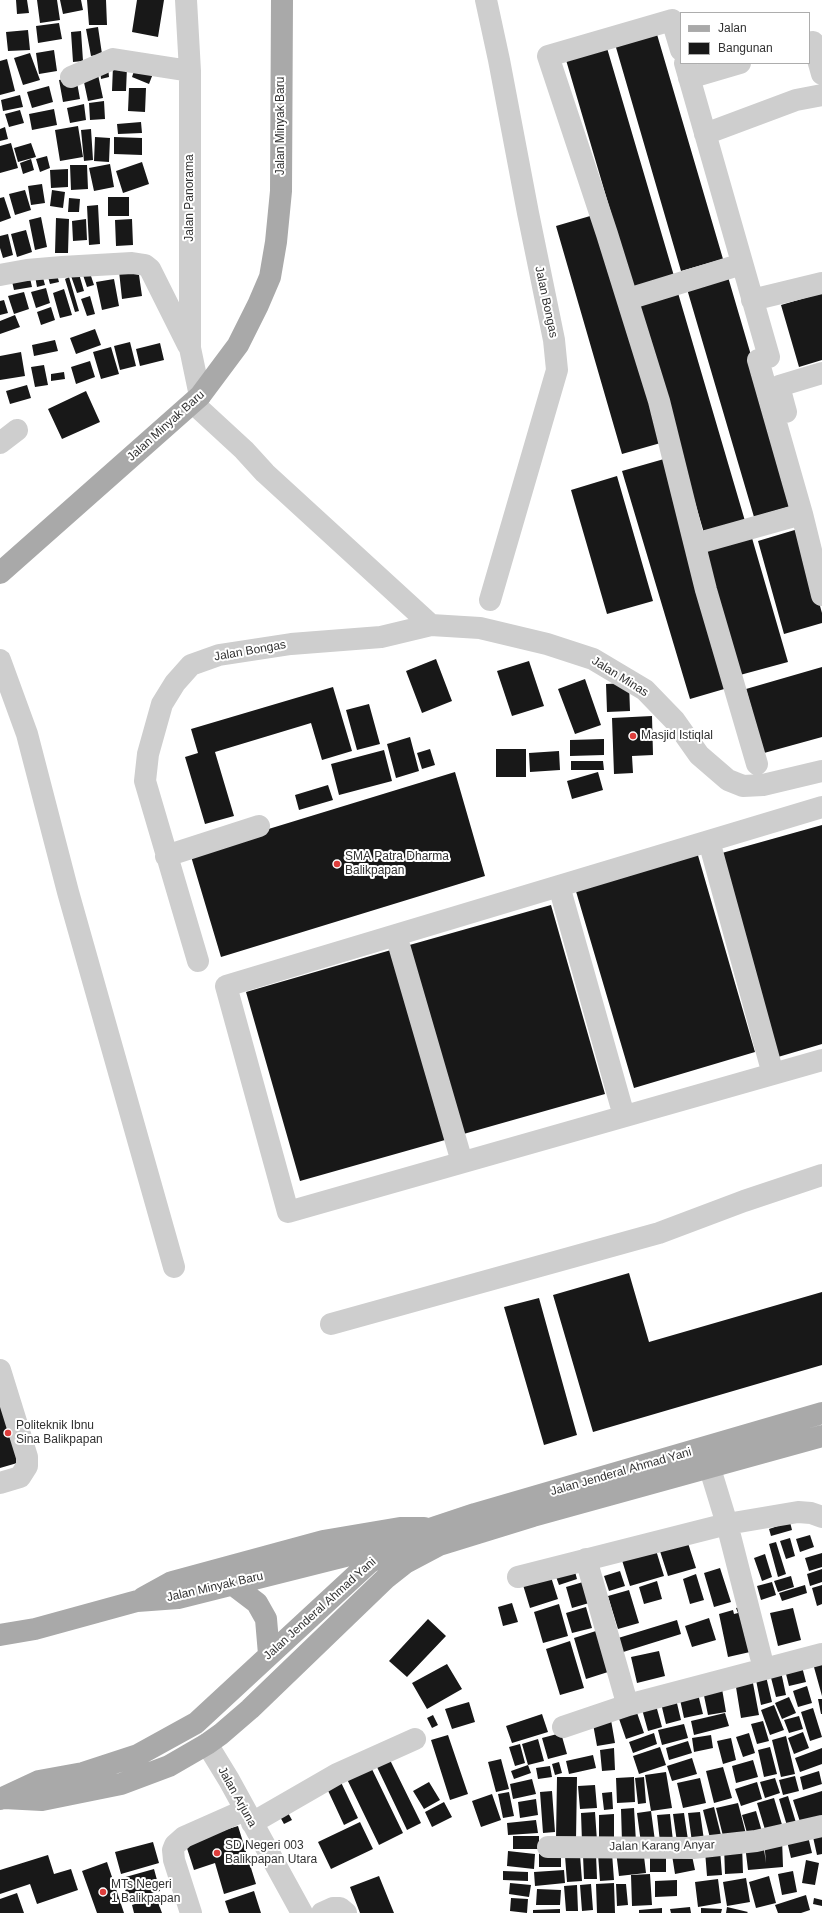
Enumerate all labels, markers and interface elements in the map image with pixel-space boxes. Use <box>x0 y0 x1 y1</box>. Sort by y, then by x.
legend <box>680 12 810 64</box>
text: Jalan <box>718 21 747 35</box>
text: Bangunan <box>718 41 773 55</box>
street label: Jalan Minyak Baru <box>274 77 288 175</box>
street label: Jalan Panorama <box>183 154 197 242</box>
street label: Jalan Bongas <box>531 265 561 339</box>
street label: Jalan Minyak Baru <box>125 388 207 464</box>
street label: Jalan Bongas <box>213 638 287 664</box>
street label: Jalan Minas <box>589 654 651 700</box>
place label: Masjid Istiqlal <box>641 729 713 743</box>
marker: Masjid Istiqlal <box>628 731 638 741</box>
place label: SMA Patra Dharma Balikpapan <box>345 850 449 878</box>
marker: SMA Patra Dharma Balikpapan <box>332 859 342 869</box>
place label: Politeknik Ibnu Sina Balikpapan <box>16 1419 103 1447</box>
marker: Politeknik Ibnu Sina Balikpapan <box>3 1428 13 1438</box>
street label: Jalan Jenderal Ahmad Yani <box>549 1445 693 1499</box>
street label: Jalan Jenderal Ahmad Yani <box>261 1555 379 1663</box>
street label: Jalan Minyak Baru <box>165 1569 265 1605</box>
street label: Jalan Arjuna <box>215 1764 259 1830</box>
street label: Jalan Karang Anyar <box>609 1838 715 1854</box>
place label: SD Negeri 003 Balikpapan Utara <box>225 1839 317 1867</box>
marker: SD Negeri 003 Balikpapan Utara <box>212 1848 222 1858</box>
place label: MTs Negeri 1 Balikpapan <box>111 1878 180 1906</box>
marker: MTs Negeri 1 Balikpapan <box>98 1887 108 1897</box>

